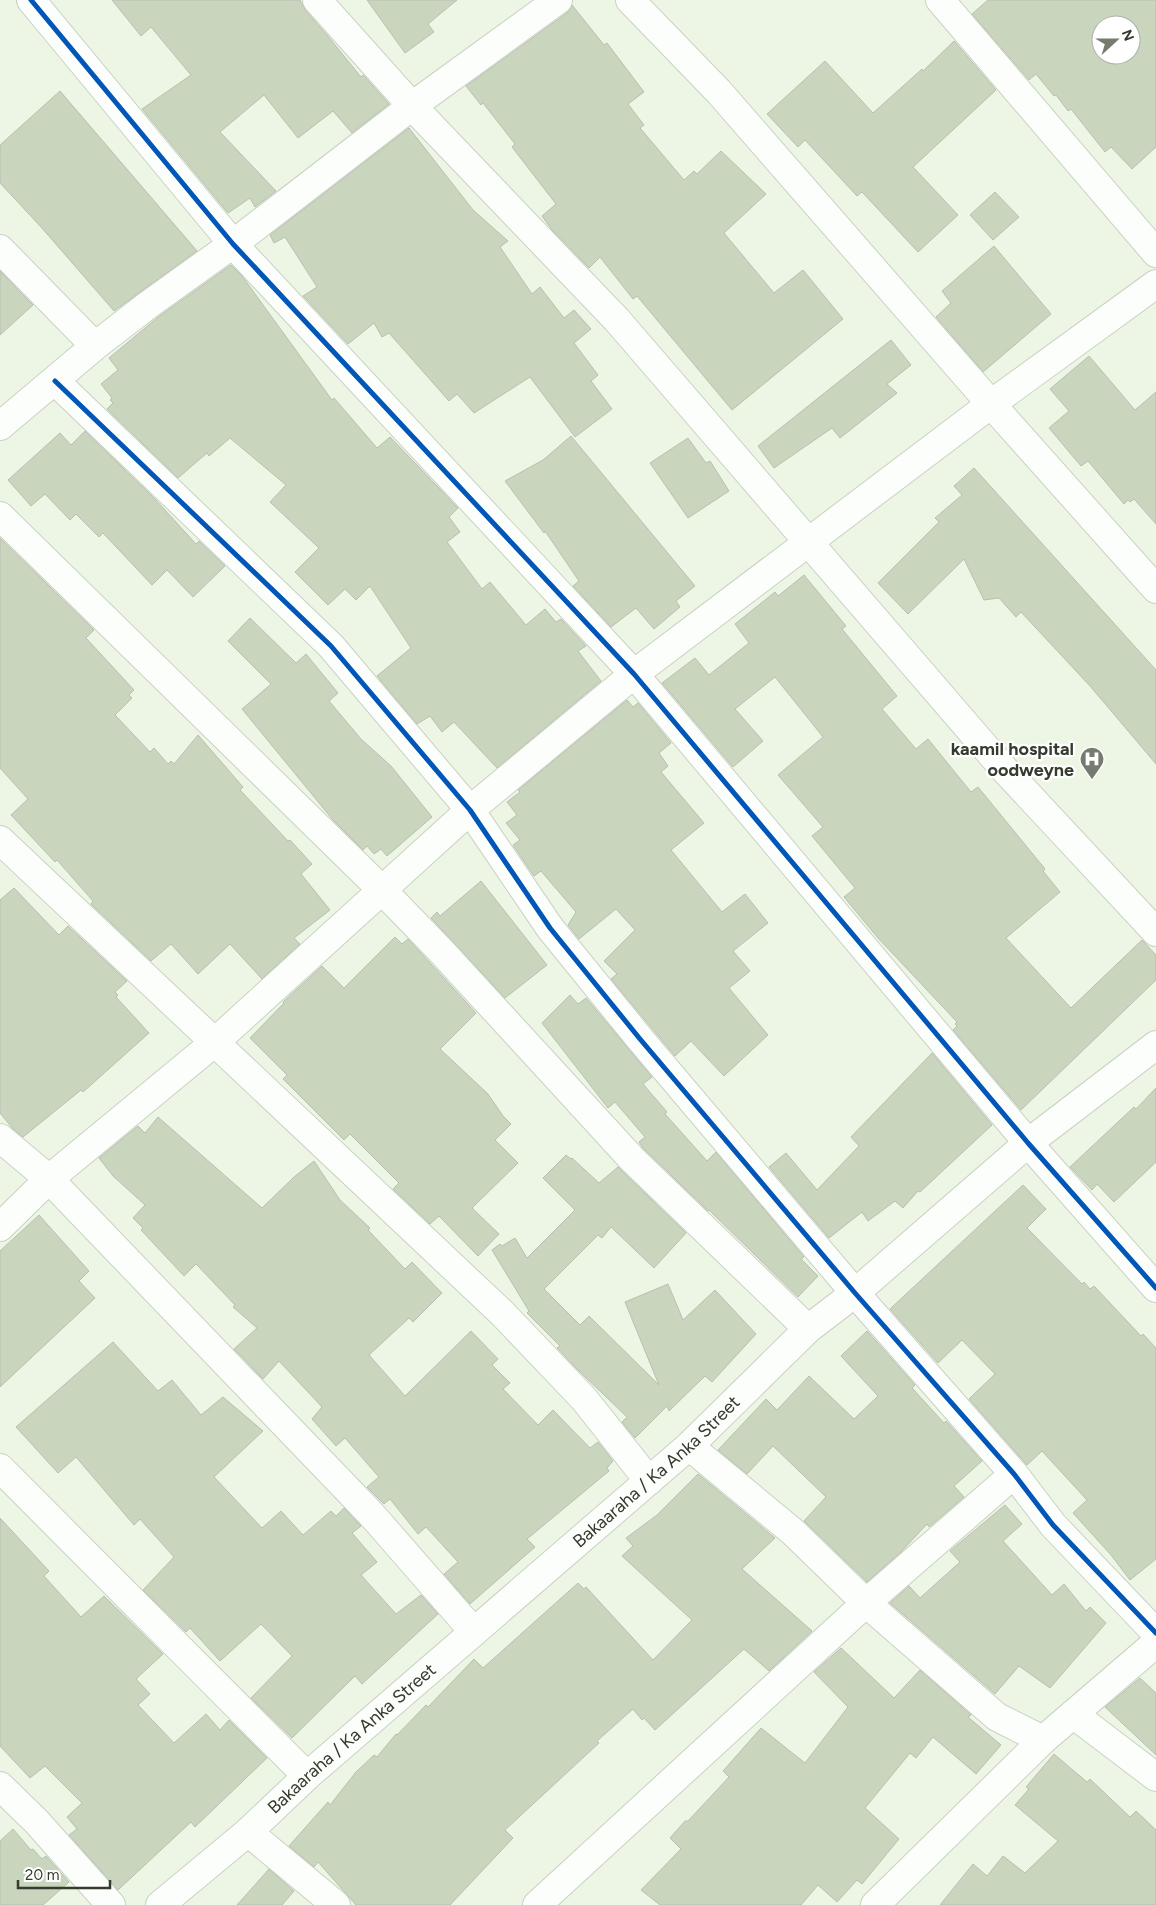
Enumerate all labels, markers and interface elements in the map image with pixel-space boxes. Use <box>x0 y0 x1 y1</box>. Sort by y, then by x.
north arrow <box>1091 15 1141 65</box>
text: N <box>1118 27 1138 44</box>
place label: kaamil hospital oodweyne <box>951 738 1074 781</box>
hospital icon: kaamil hospital oodweyne <box>1079 746 1105 780</box>
street label: Bakaaraha / Ka Anka Street <box>568 1391 745 1552</box>
street label: Bakaaraha / Ka Anka Street <box>263 1659 441 1818</box>
scale bar <box>18 1858 110 1890</box>
text: 20 m <box>25 1866 59 1884</box>

